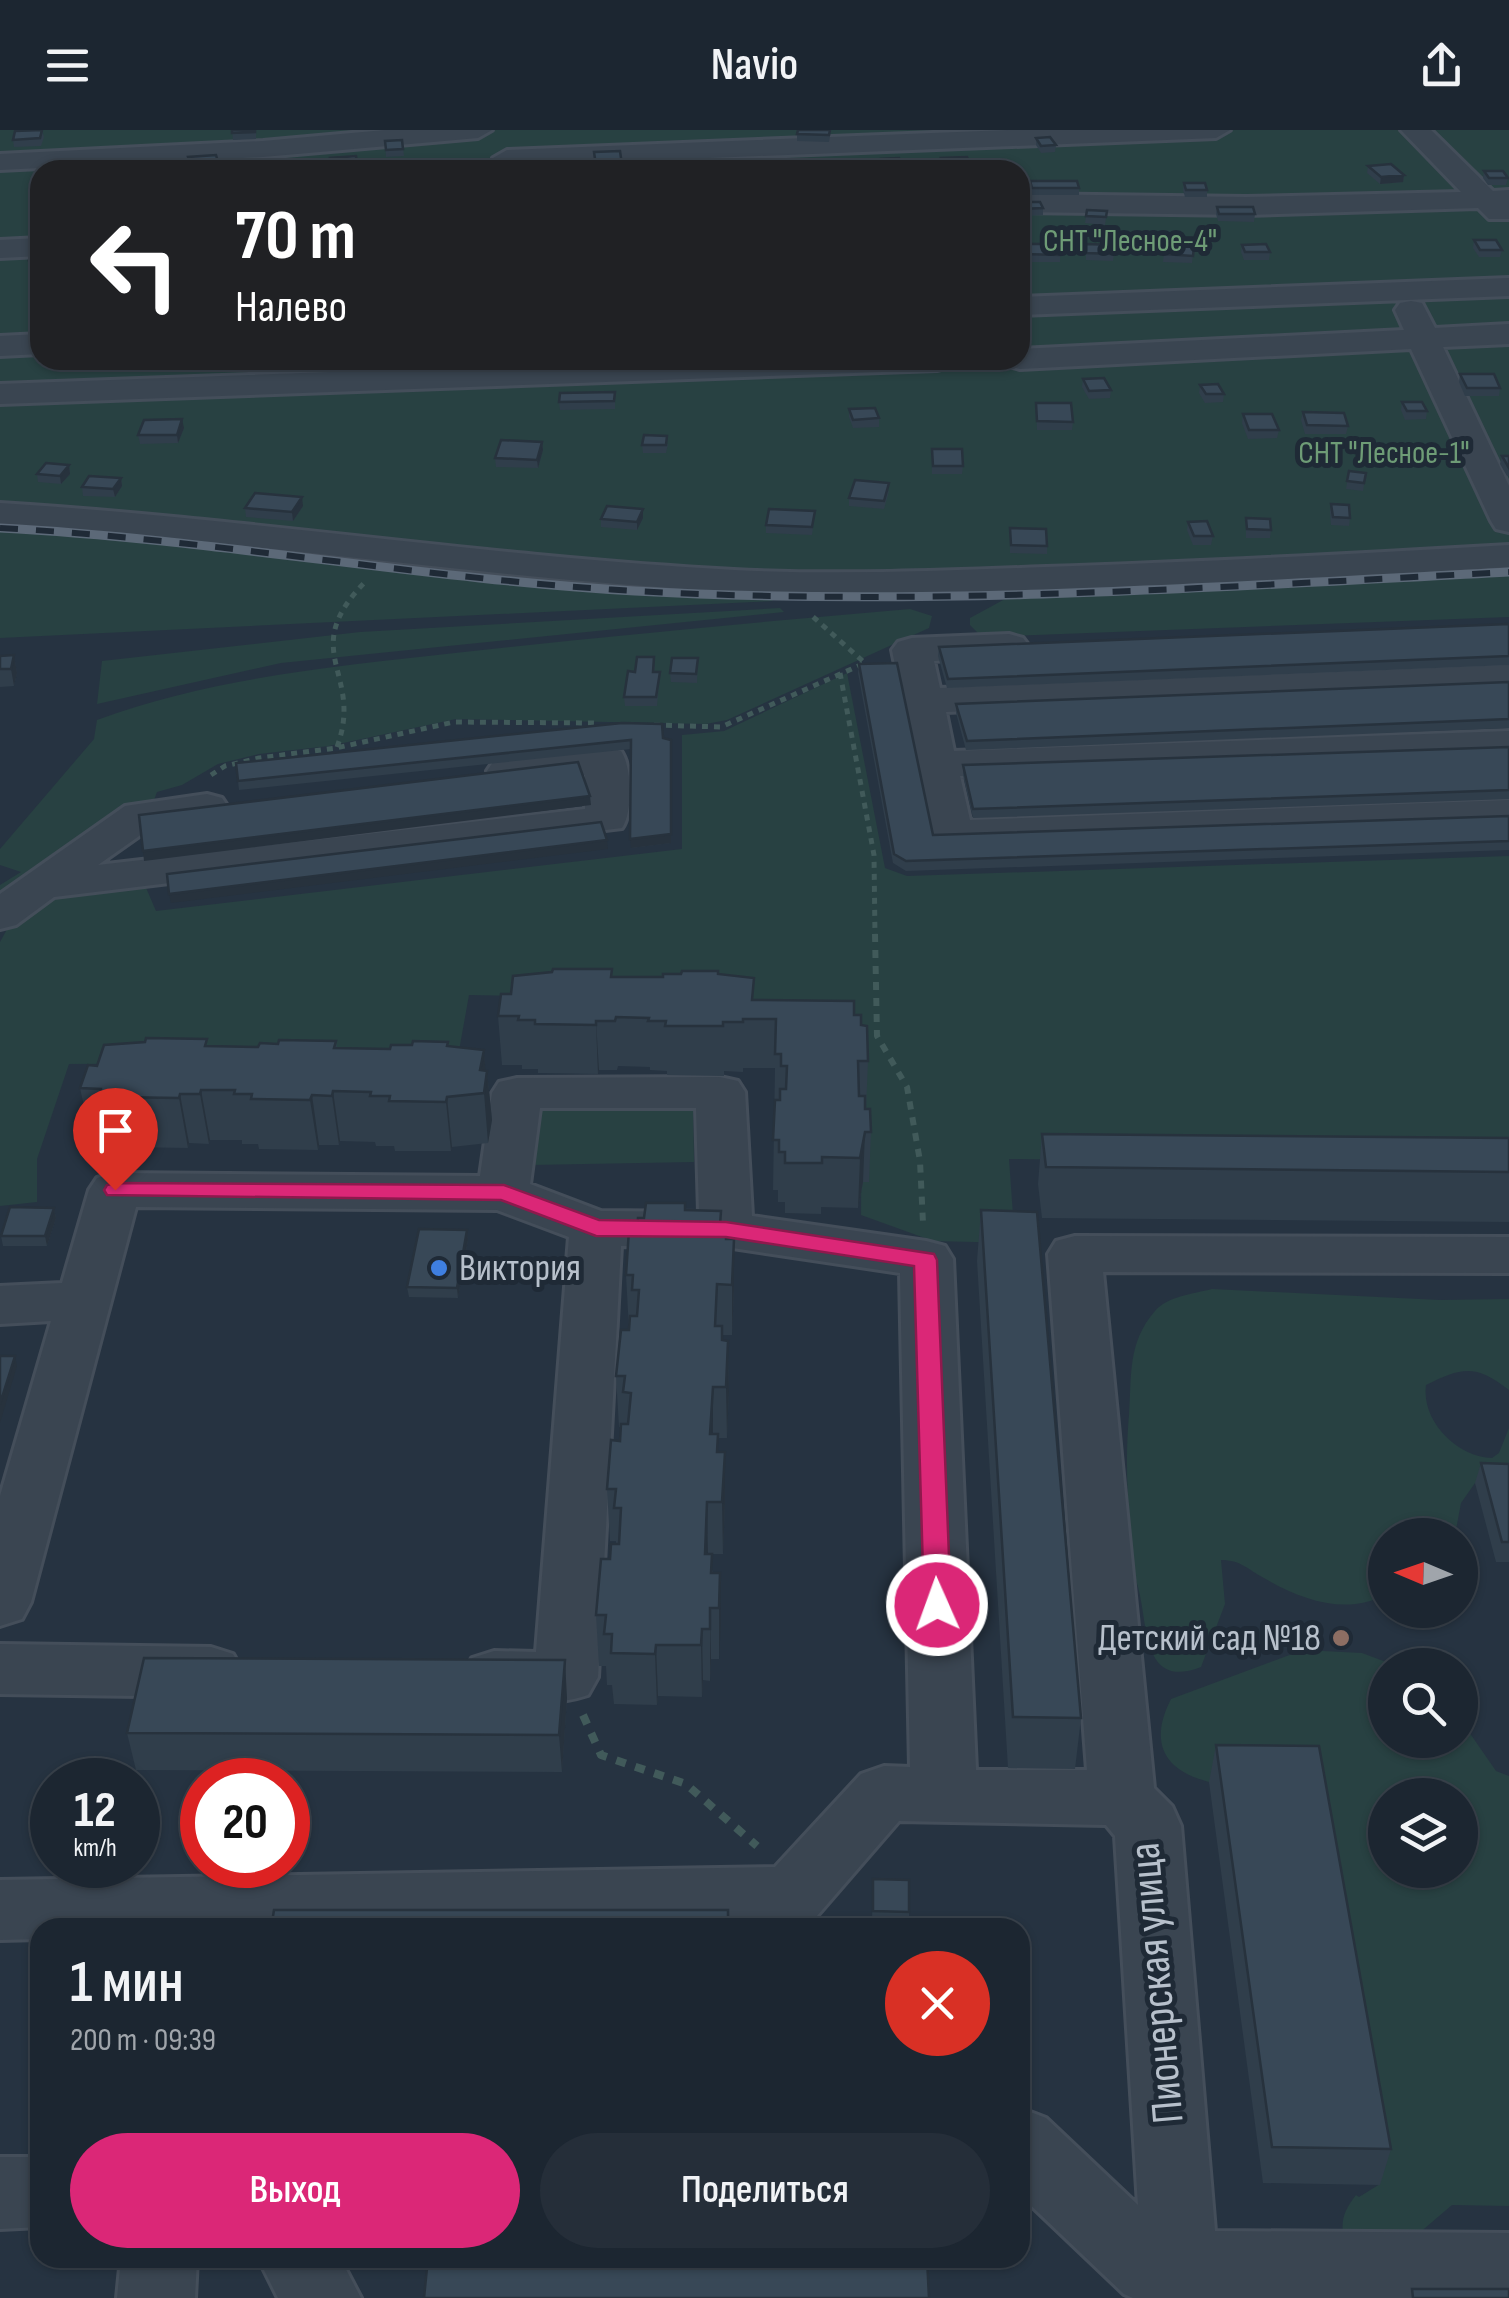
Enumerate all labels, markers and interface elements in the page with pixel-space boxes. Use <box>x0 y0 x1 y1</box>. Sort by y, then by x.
icon: menu <box>40 38 95 93</box>
text: Navio <box>711 38 798 93</box>
icon: share <box>1414 38 1469 93</box>
text: 70 m <box>235 195 356 279</box>
icon: left <box>70 200 200 330</box>
park label: СНТ "Лесное-4" <box>1043 222 1217 261</box>
text: Налево <box>235 280 347 335</box>
park label: СНТ "Лесное-1" <box>1298 434 1470 473</box>
pin <box>73 1088 158 1191</box>
icon: arrive <box>88 1103 143 1158</box>
place label: Виктория <box>459 1246 581 1291</box>
marker: Виктория <box>428 1257 450 1279</box>
north arrow <box>1368 1518 1478 1628</box>
map controls <box>1368 1518 1478 1888</box>
position arrow <box>885 1553 989 1657</box>
place label: Детский сад №18 <box>1098 1616 1321 1661</box>
marker: Детский сад №18 <box>1330 1627 1352 1649</box>
button: search <box>1368 1648 1478 1758</box>
speed limit sign: 20 <box>180 1758 310 1888</box>
button: layers <box>1368 1778 1478 1888</box>
text: 12 <box>74 1781 116 1841</box>
text: km/h <box>73 1833 117 1864</box>
street label: Пионерская улица <box>1117 1840 1197 2126</box>
text: 1 мин <box>70 1947 184 2019</box>
button: close <box>885 1951 990 2056</box>
text: 200 m · 09:39 <box>70 2021 216 2060</box>
button: Выход <box>70 2133 520 2248</box>
button: Поделиться <box>540 2133 990 2248</box>

